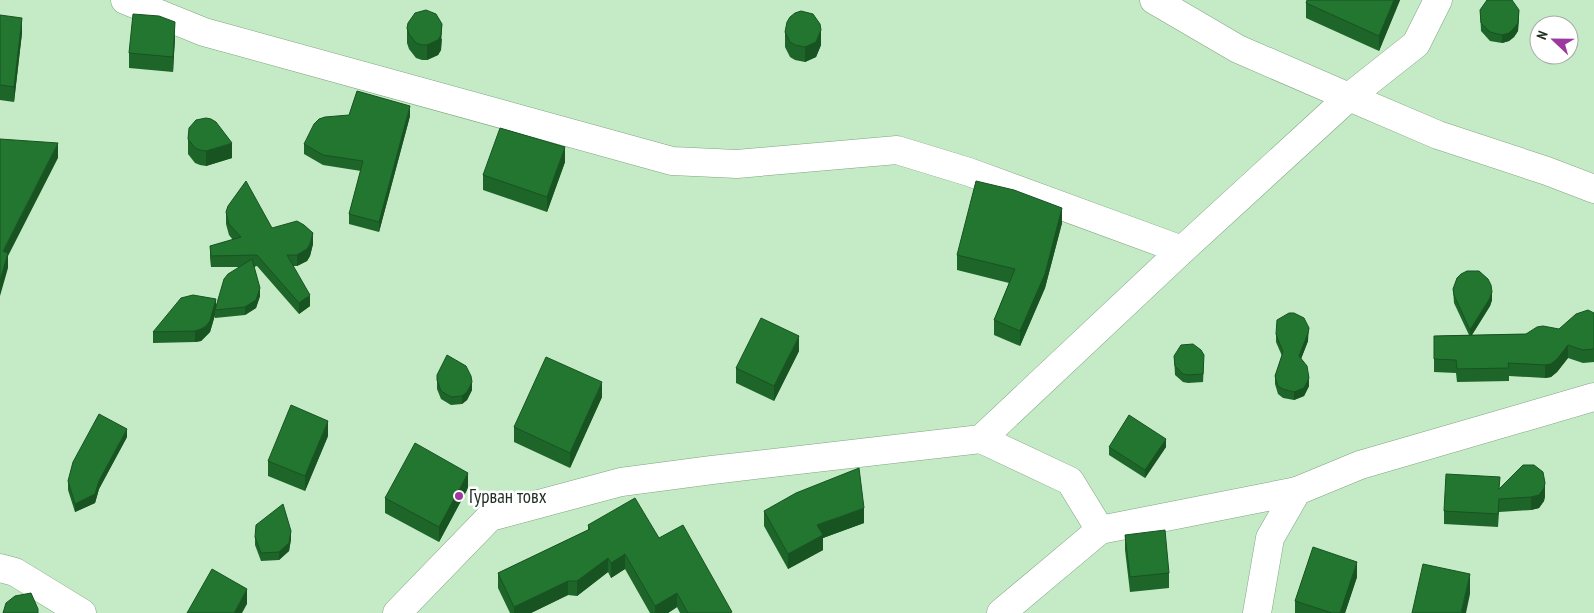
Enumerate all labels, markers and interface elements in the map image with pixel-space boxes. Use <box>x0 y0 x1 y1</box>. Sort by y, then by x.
north arrow <box>1529 15 1579 65</box>
text: N <box>1532 28 1552 42</box>
place label: Гурван товх <box>469 484 547 508</box>
marker: Гурван товх <box>453 490 465 502</box>

